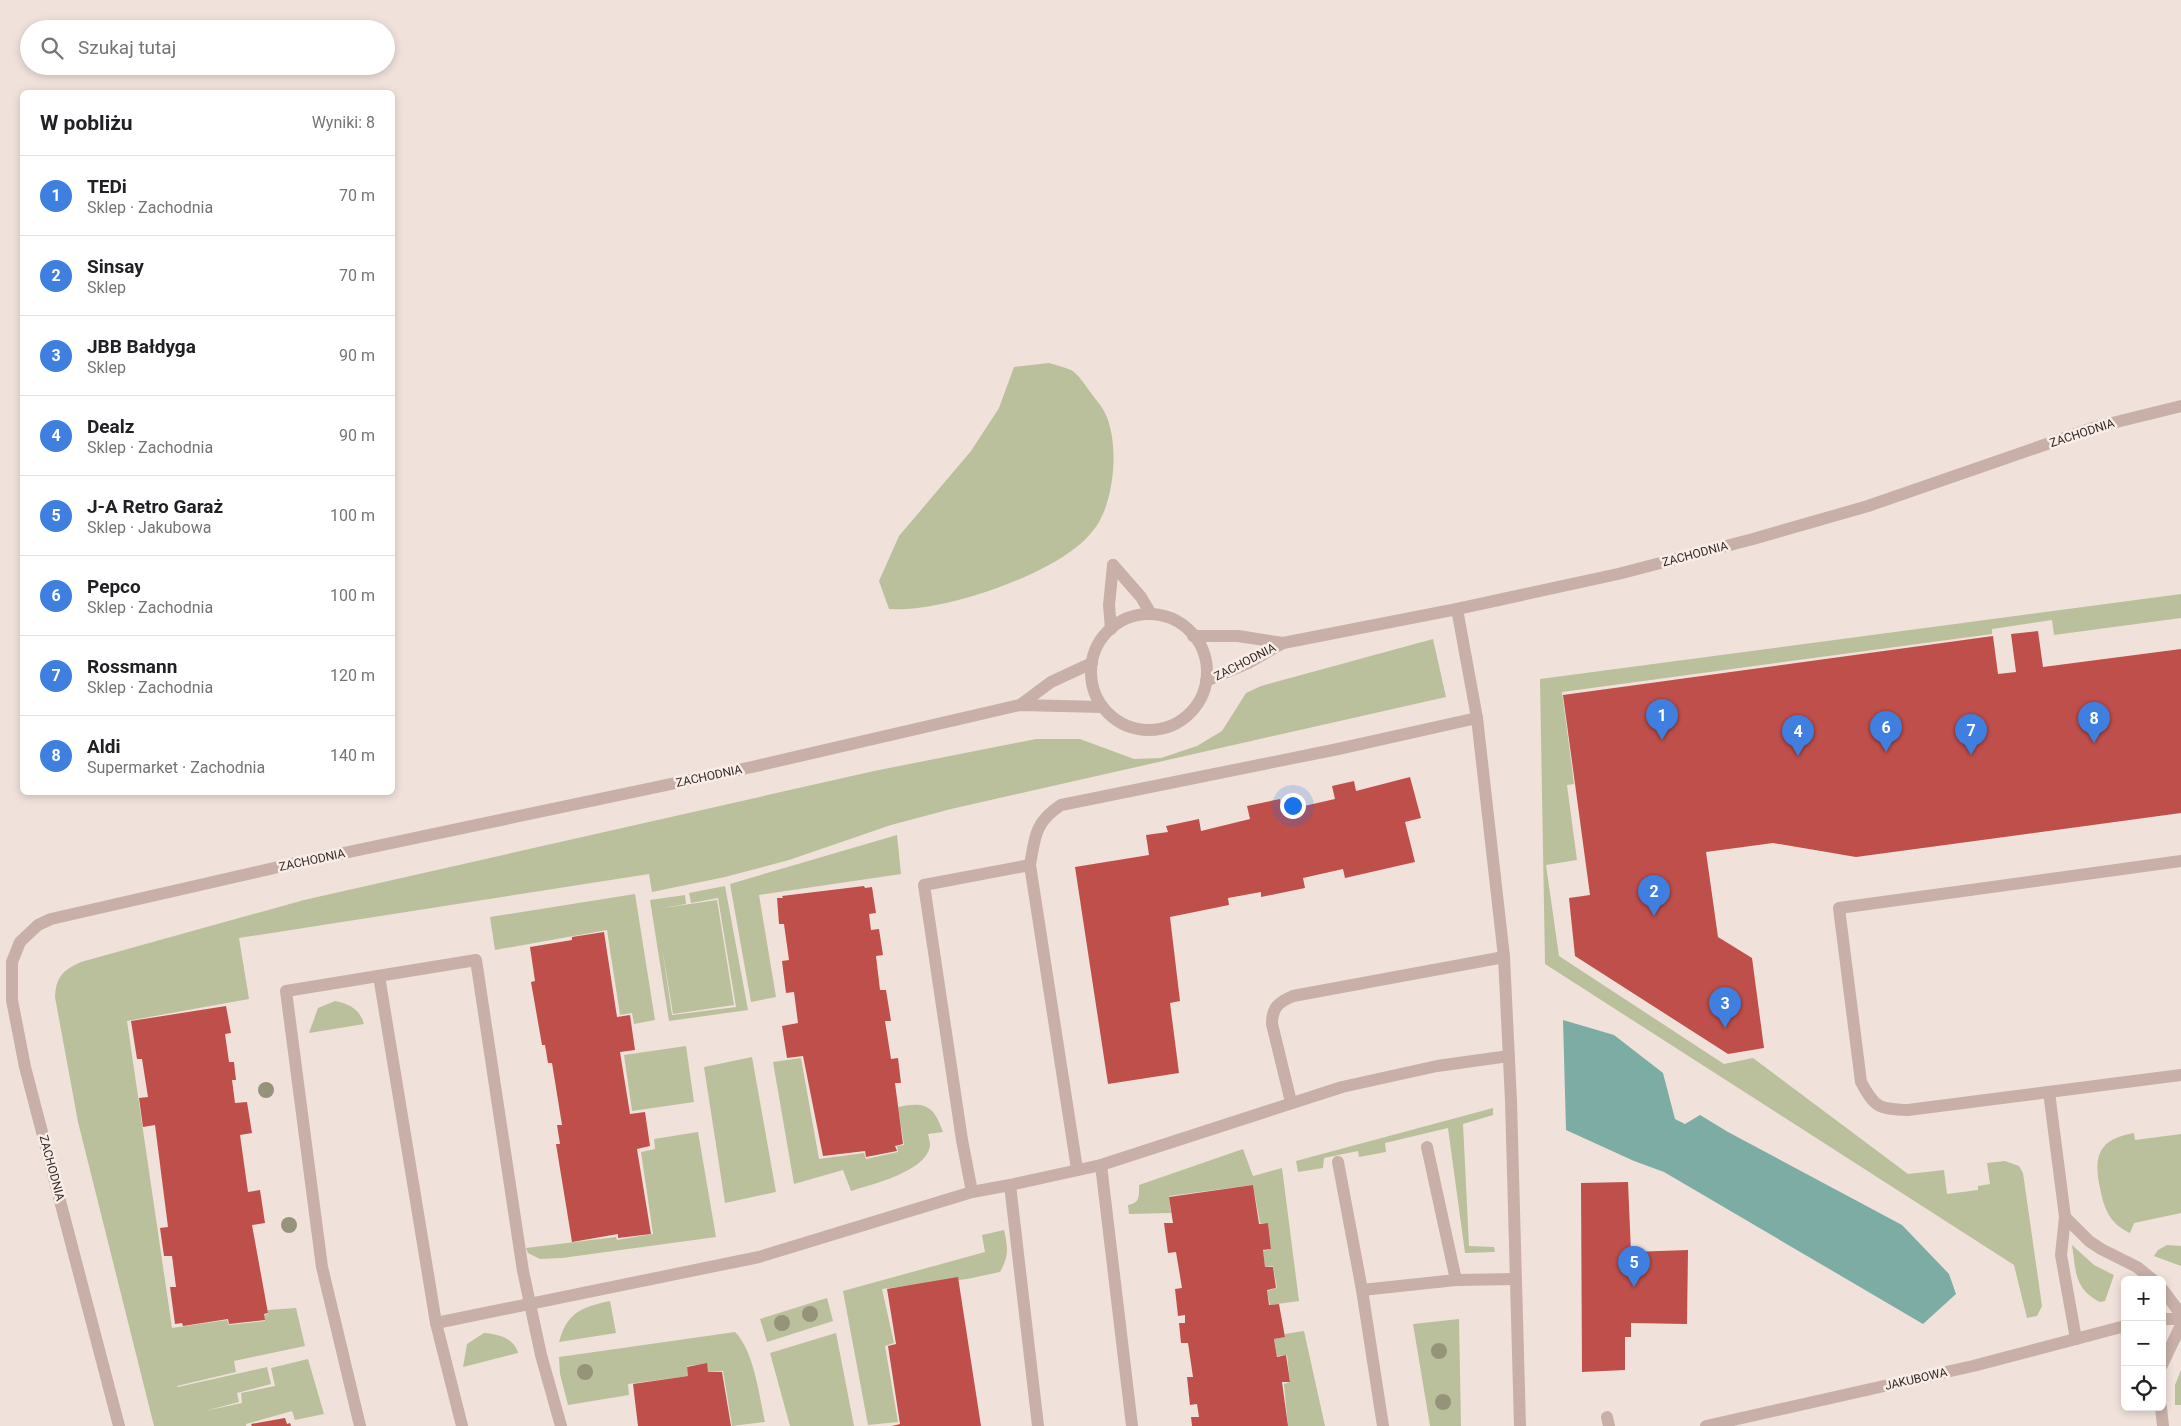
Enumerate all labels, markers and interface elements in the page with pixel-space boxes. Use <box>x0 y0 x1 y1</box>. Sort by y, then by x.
search box <box>20 20 395 75</box>
icon: search <box>38 34 66 62</box>
text: Szukaj tutaj <box>78 36 176 59</box>
text: W pobliżu <box>40 111 133 135</box>
text: Wyniki: 8 <box>312 113 375 132</box>
text: TEDi <box>87 175 127 198</box>
text: 1 <box>51 186 61 205</box>
text: 70 m <box>339 186 375 205</box>
text: Sklep · Zachodnia <box>87 198 213 217</box>
text: Sinsay <box>87 255 144 278</box>
text: 2 <box>51 266 61 285</box>
text: 70 m <box>339 266 375 285</box>
text: Sklep <box>87 278 126 297</box>
text: JBB Bałdyga <box>87 335 196 358</box>
text: 3 <box>51 346 61 365</box>
text: 90 m <box>339 346 375 365</box>
text: Sklep <box>87 358 126 377</box>
text: Dealz <box>87 415 134 438</box>
street label: ZACHODNIA <box>2048 416 2116 450</box>
text: 4 <box>51 426 61 445</box>
text: 90 m <box>339 426 375 445</box>
text: Sklep · Zachodnia <box>87 438 213 457</box>
text: J-A Retro Garaż <box>87 495 223 518</box>
text: 5 <box>51 506 61 525</box>
text: 100 m <box>330 506 375 525</box>
text: Sklep · Jakubowa <box>87 518 211 537</box>
street label: ZACHODNIA <box>1661 538 1729 569</box>
text: Pepco <box>87 575 141 598</box>
text: 6 <box>51 586 61 605</box>
text: 100 m <box>330 586 375 605</box>
text: Sklep · Zachodnia <box>87 598 213 617</box>
street label: ZACHODNIA <box>1212 640 1278 684</box>
text: Rossmann <box>87 655 177 678</box>
text: 7 <box>51 666 61 685</box>
text: 120 m <box>330 666 375 685</box>
text: Sklep · Zachodnia <box>87 678 213 697</box>
pin: 1 <box>1646 699 1678 740</box>
pin: 8 <box>2078 702 2110 743</box>
pin: 6 <box>1870 711 1902 752</box>
pin: 7 <box>1955 714 1987 755</box>
pin: 4 <box>1782 715 1814 756</box>
text: Aldi <box>87 735 121 758</box>
text: 8 <box>51 746 61 765</box>
text: 140 m <box>330 746 375 765</box>
text: Supermarket · Zachodnia <box>87 758 265 777</box>
street label: ZACHODNIA <box>675 762 744 790</box>
your location <box>1280 793 1306 819</box>
street label: ZACHODNIA <box>278 846 347 874</box>
pin: 2 <box>1638 875 1670 916</box>
pin: 3 <box>1709 987 1741 1028</box>
street label: ZACHODNIA <box>37 1134 68 1202</box>
pin: 5 <box>1618 1246 1650 1287</box>
map controls <box>2121 1276 2166 1411</box>
button: + <box>2121 1276 2166 1321</box>
button: − <box>2121 1321 2166 1366</box>
street label: JAKUBOWA <box>1883 1365 1949 1393</box>
button: locate <box>2121 1366 2166 1411</box>

